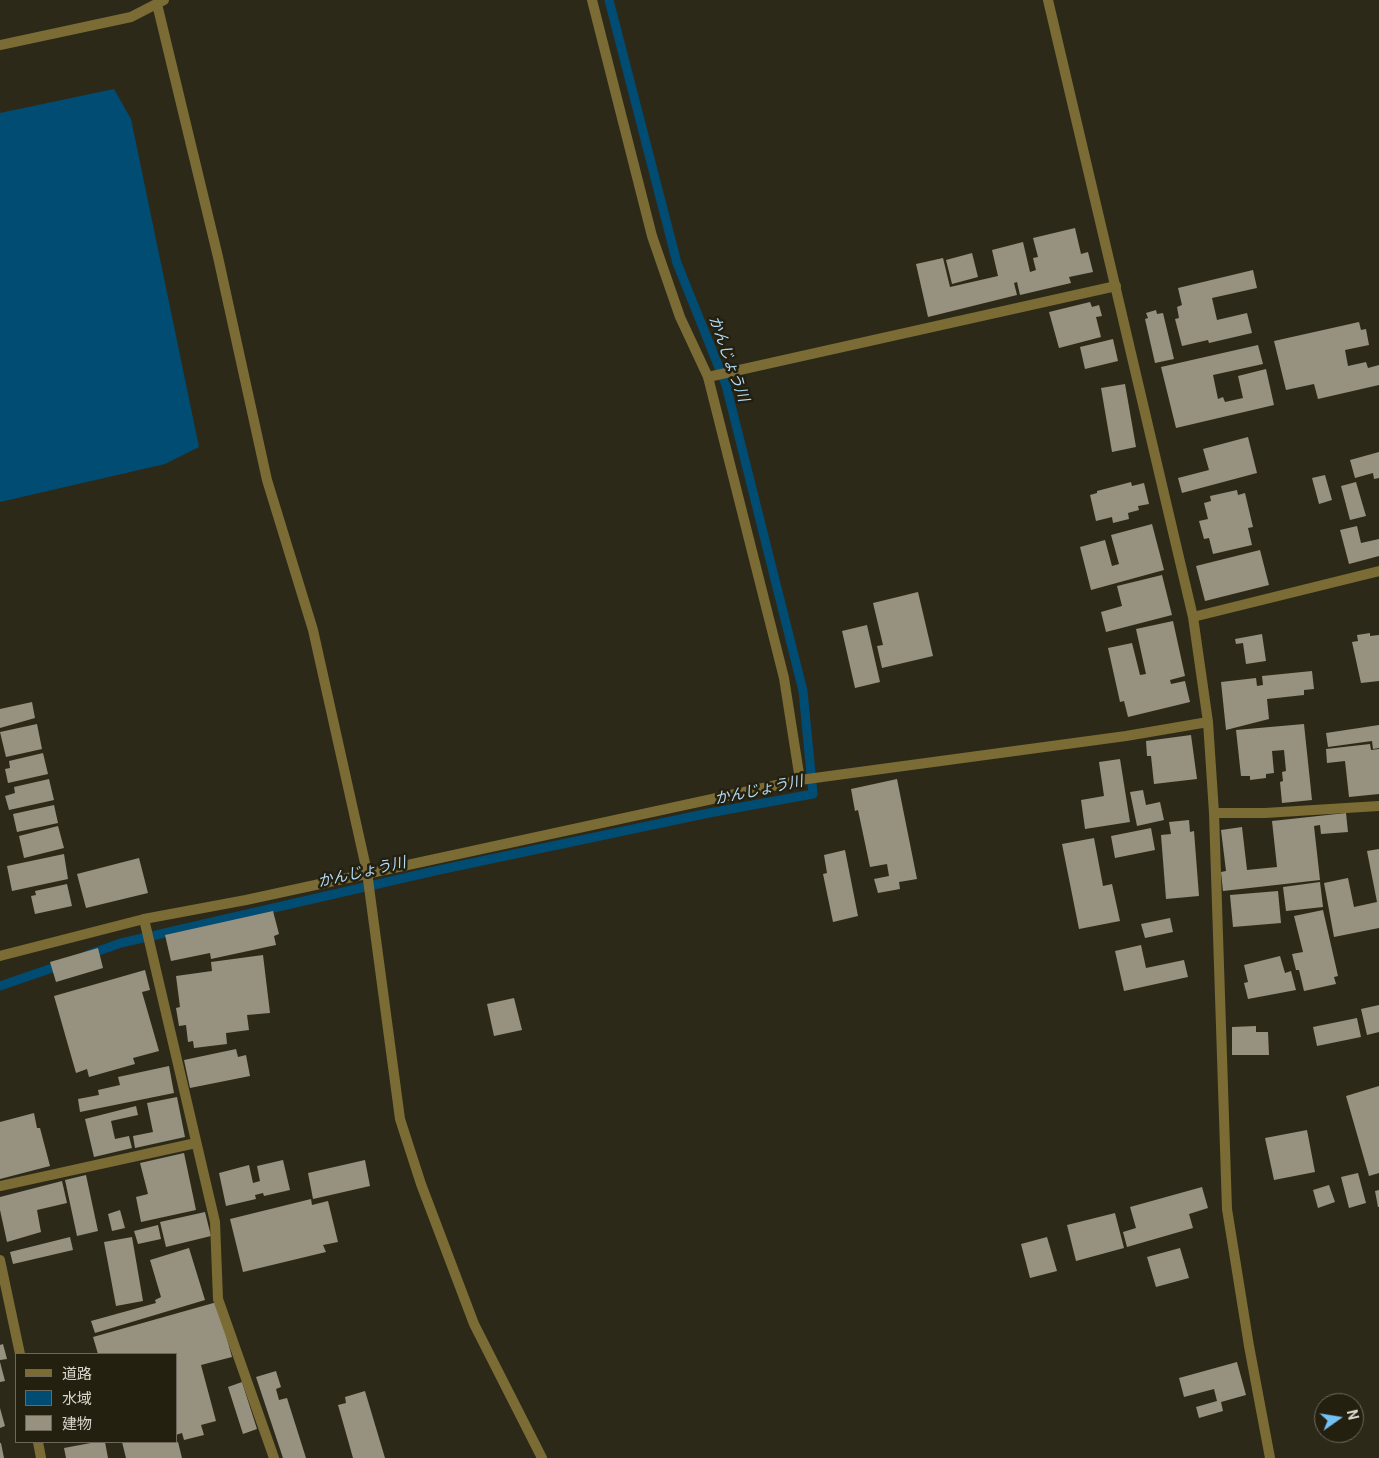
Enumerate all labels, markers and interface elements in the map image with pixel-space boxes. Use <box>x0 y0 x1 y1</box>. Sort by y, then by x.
water label: かんじょう川 <box>704 314 752 404</box>
water label: かんじょう川 <box>713 773 805 809</box>
water label: かんじょう川 <box>316 854 408 892</box>
legend <box>15 1353 178 1443</box>
text: 道路 <box>62 1365 92 1383</box>
text: 水域 <box>62 1390 92 1408</box>
north arrow <box>1314 1393 1364 1443</box>
text: N <box>1344 1408 1362 1421</box>
text: 建物 <box>62 1415 92 1433</box>

